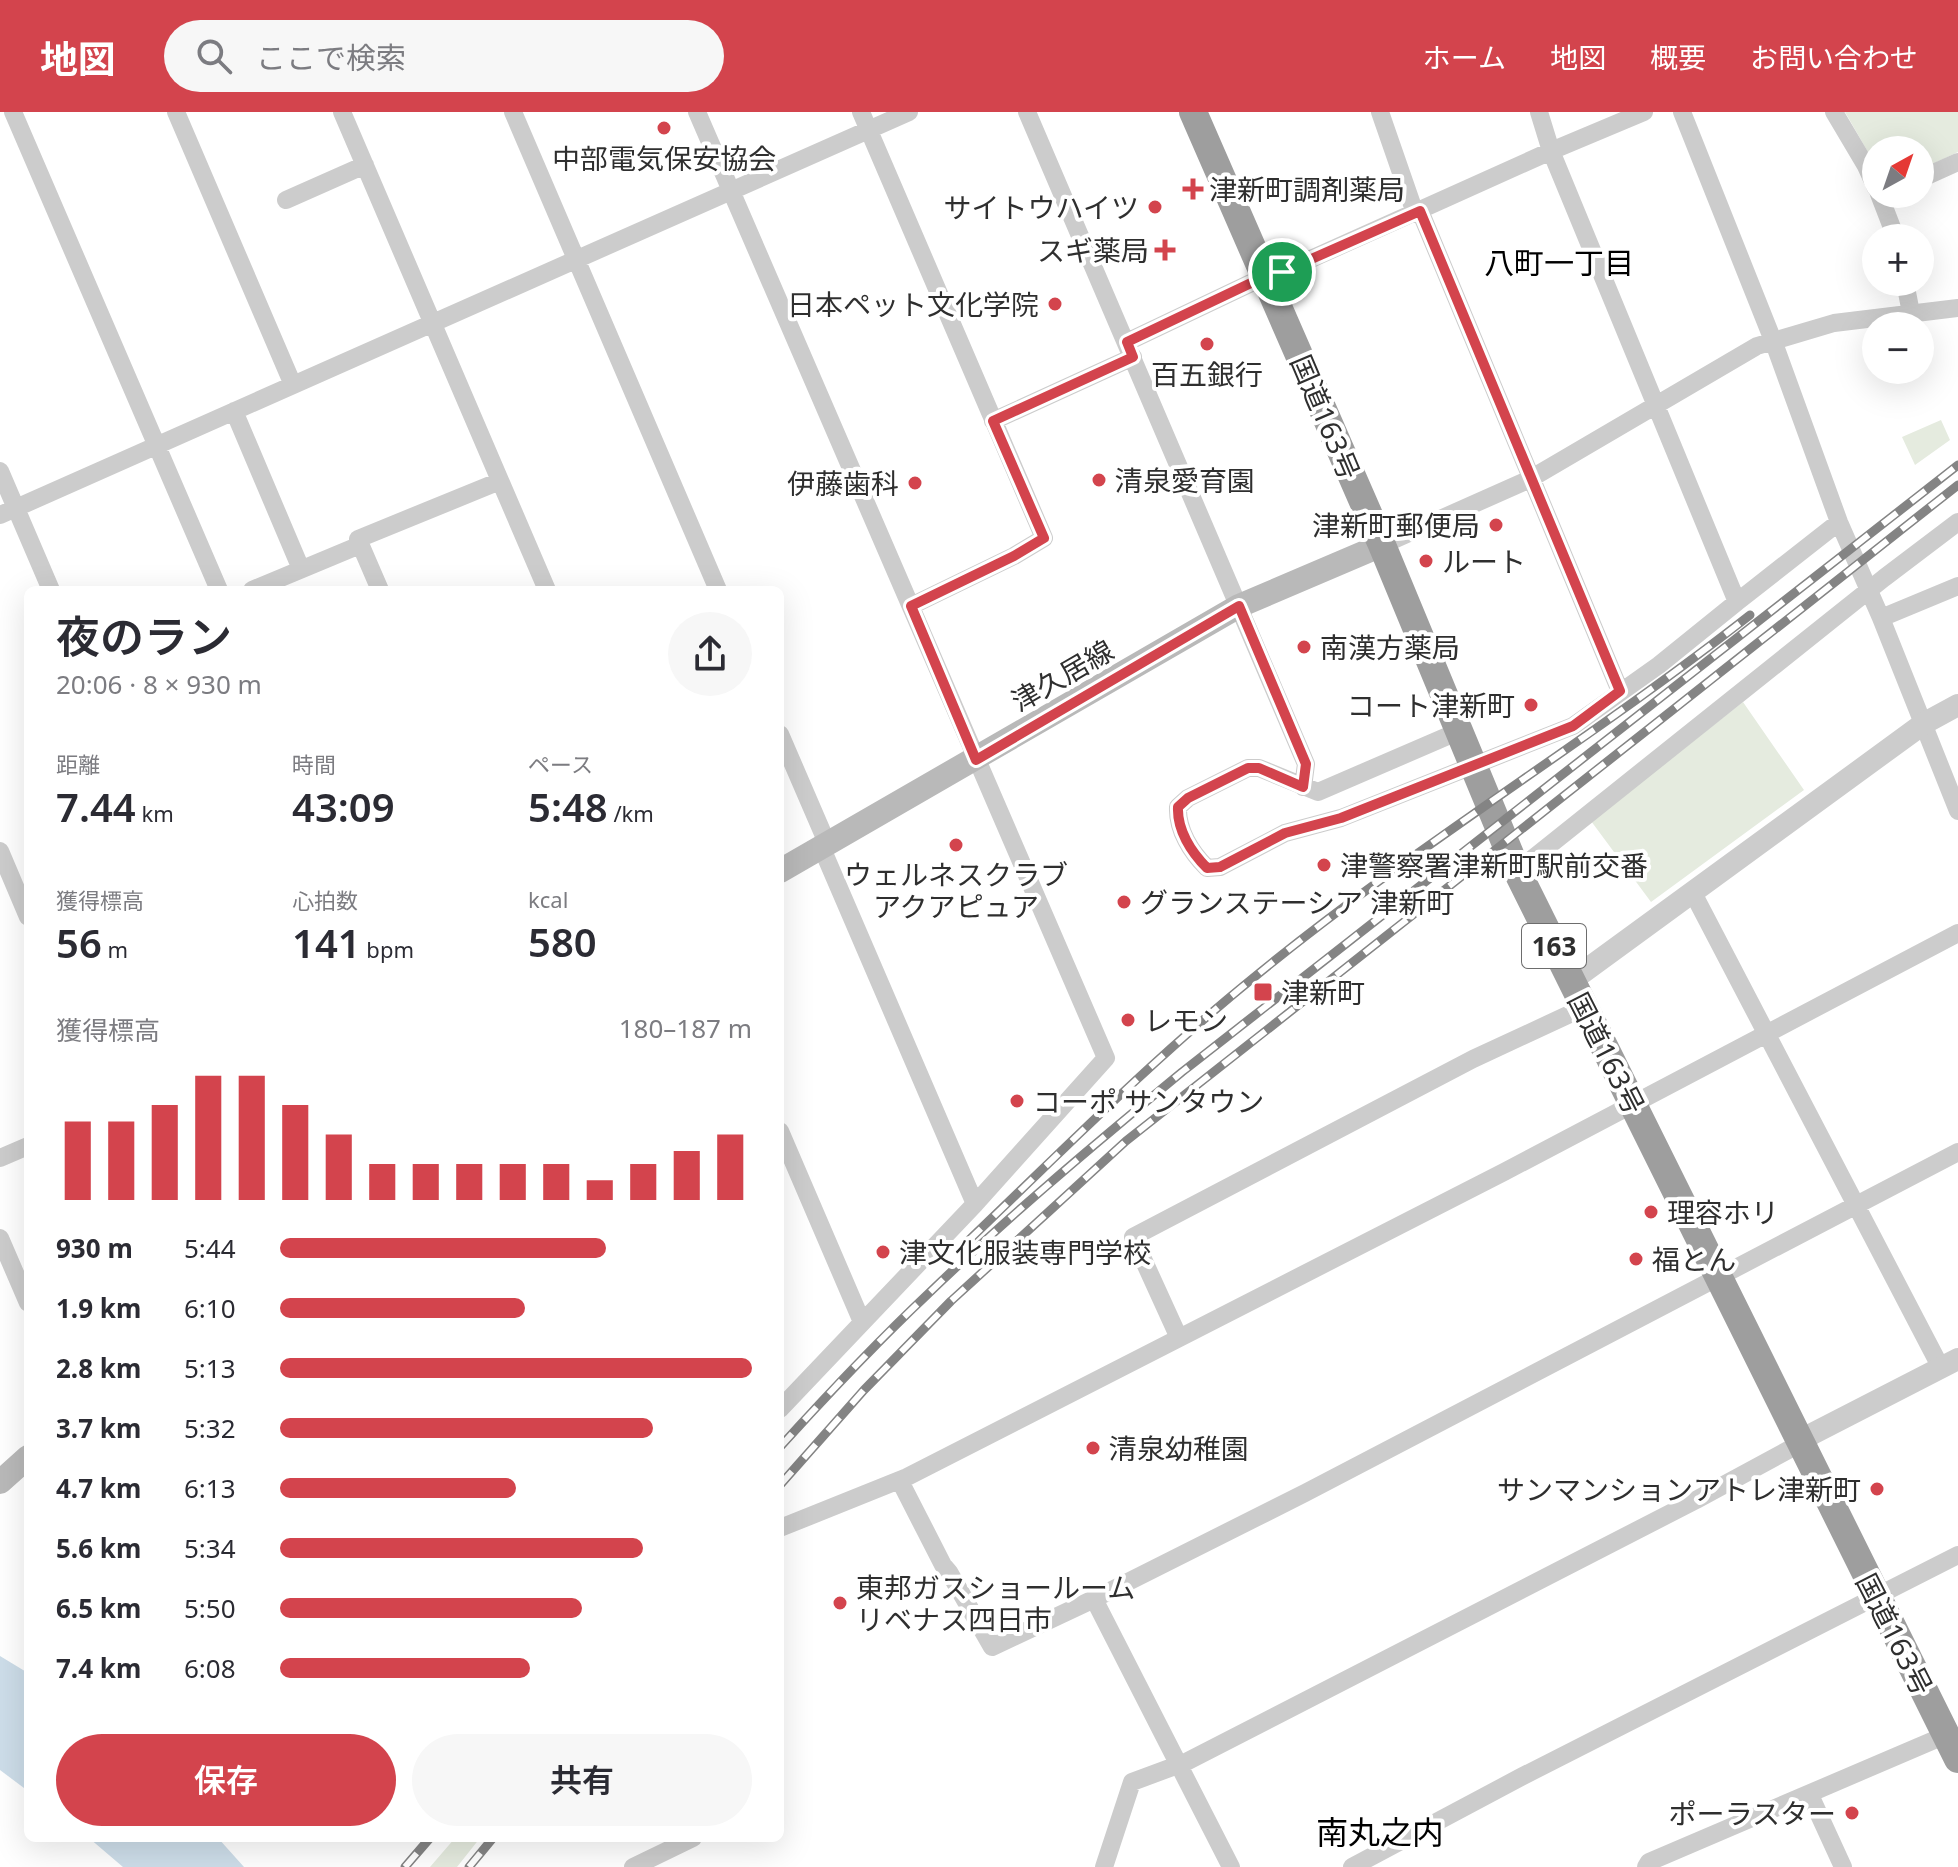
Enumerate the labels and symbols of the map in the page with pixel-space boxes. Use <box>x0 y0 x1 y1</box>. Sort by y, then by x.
marker: 中部電気保安協会 <box>655 119 673 137</box>
north arrow <box>1862 136 1934 208</box>
place label: 中部電気保安協会 <box>552 139 776 177</box>
place label: 津新町調剤薬局 <box>1209 170 1405 208</box>
marker: 津新町調剤薬局 <box>1184 180 1202 198</box>
place label: サイトウハイツ <box>944 188 1139 226</box>
marker: サイトウハイツ <box>1146 198 1164 216</box>
place label: スギ薬局 <box>1037 231 1149 269</box>
pin <box>1248 238 1316 306</box>
marker: スギ薬局 <box>1156 241 1174 259</box>
district label: 八町一丁目 <box>1484 242 1634 283</box>
place label: 日本ペット文化学院 <box>787 285 1039 323</box>
marker: 日本ペット文化学院 <box>1046 295 1064 313</box>
marker: 百五銀行 <box>1198 335 1216 353</box>
street label: 国道163号 <box>1283 349 1369 485</box>
place label: 百五銀行 <box>1151 355 1263 393</box>
place label: 清泉愛育園 <box>1115 461 1255 499</box>
place label: 伊藤歯科 <box>787 464 899 502</box>
marker: 清泉愛育園 <box>1090 471 1108 489</box>
marker: 伊藤歯科 <box>906 474 924 492</box>
place label: 津新町郵便局 <box>1312 506 1480 544</box>
marker: 津新町郵便局 <box>1487 516 1505 534</box>
place label: ルート <box>1442 542 1526 580</box>
marker: ルート <box>1417 552 1435 570</box>
place label: 南漢方薬局 <box>1320 628 1460 666</box>
street label: 津久居線 <box>1004 631 1120 719</box>
marker: 南漢方薬局 <box>1295 638 1313 656</box>
place label: コート津新町 <box>1347 686 1515 724</box>
marker: コート津新町 <box>1522 696 1540 714</box>
marker: ウェルネスクラブ アクアピュア <box>947 836 965 854</box>
place label: 津警察署津新町駅前交番 <box>1340 846 1648 884</box>
place label: ウェルネスクラブ アクアピュア <box>844 855 1068 925</box>
marker: 津警察署津新町駅前交番 <box>1315 856 1333 874</box>
place label: グランステーシア 津新町 <box>1140 883 1454 921</box>
marker: グランステーシア 津新町 <box>1115 893 1133 911</box>
road number: 163 <box>1522 924 1586 968</box>
place label: 津新町 <box>1281 973 1365 1011</box>
marker: 津新町 <box>1252 981 1274 1003</box>
street label: 国道163号 <box>1560 986 1654 1120</box>
place label: レモン <box>1144 1001 1228 1039</box>
marker: レモン <box>1119 1011 1137 1029</box>
place label: コーポ サンタウン <box>1033 1082 1264 1120</box>
marker: コーポ サンタウン <box>1008 1092 1026 1110</box>
place label: 理容ホリ <box>1667 1193 1779 1231</box>
marker: 理容ホリ <box>1642 1203 1660 1221</box>
place label: 津文化服装専門学校 <box>899 1233 1151 1271</box>
place label: 福とん <box>1652 1240 1736 1278</box>
marker: 津文化服装専門学校 <box>874 1243 892 1261</box>
marker: 福とん <box>1627 1250 1645 1268</box>
place label: 清泉幼稚園 <box>1109 1429 1249 1467</box>
marker: 清泉幼稚園 <box>1084 1439 1102 1457</box>
place label: サンマンションアトレ津新町 <box>1497 1470 1861 1508</box>
marker: サンマンションアトレ津新町 <box>1868 1480 1886 1498</box>
street label: 国道163号 <box>1848 1567 1942 1701</box>
place label: 東邦ガスショールーム リベナス四日市 <box>856 1568 1135 1638</box>
marker: 東邦ガスショールーム リベナス四日市 <box>831 1594 849 1612</box>
place label: ポーラスター <box>1669 1794 1836 1832</box>
marker: ポーラスター <box>1843 1804 1861 1822</box>
district label: 南丸之内 <box>1316 1810 1444 1853</box>

